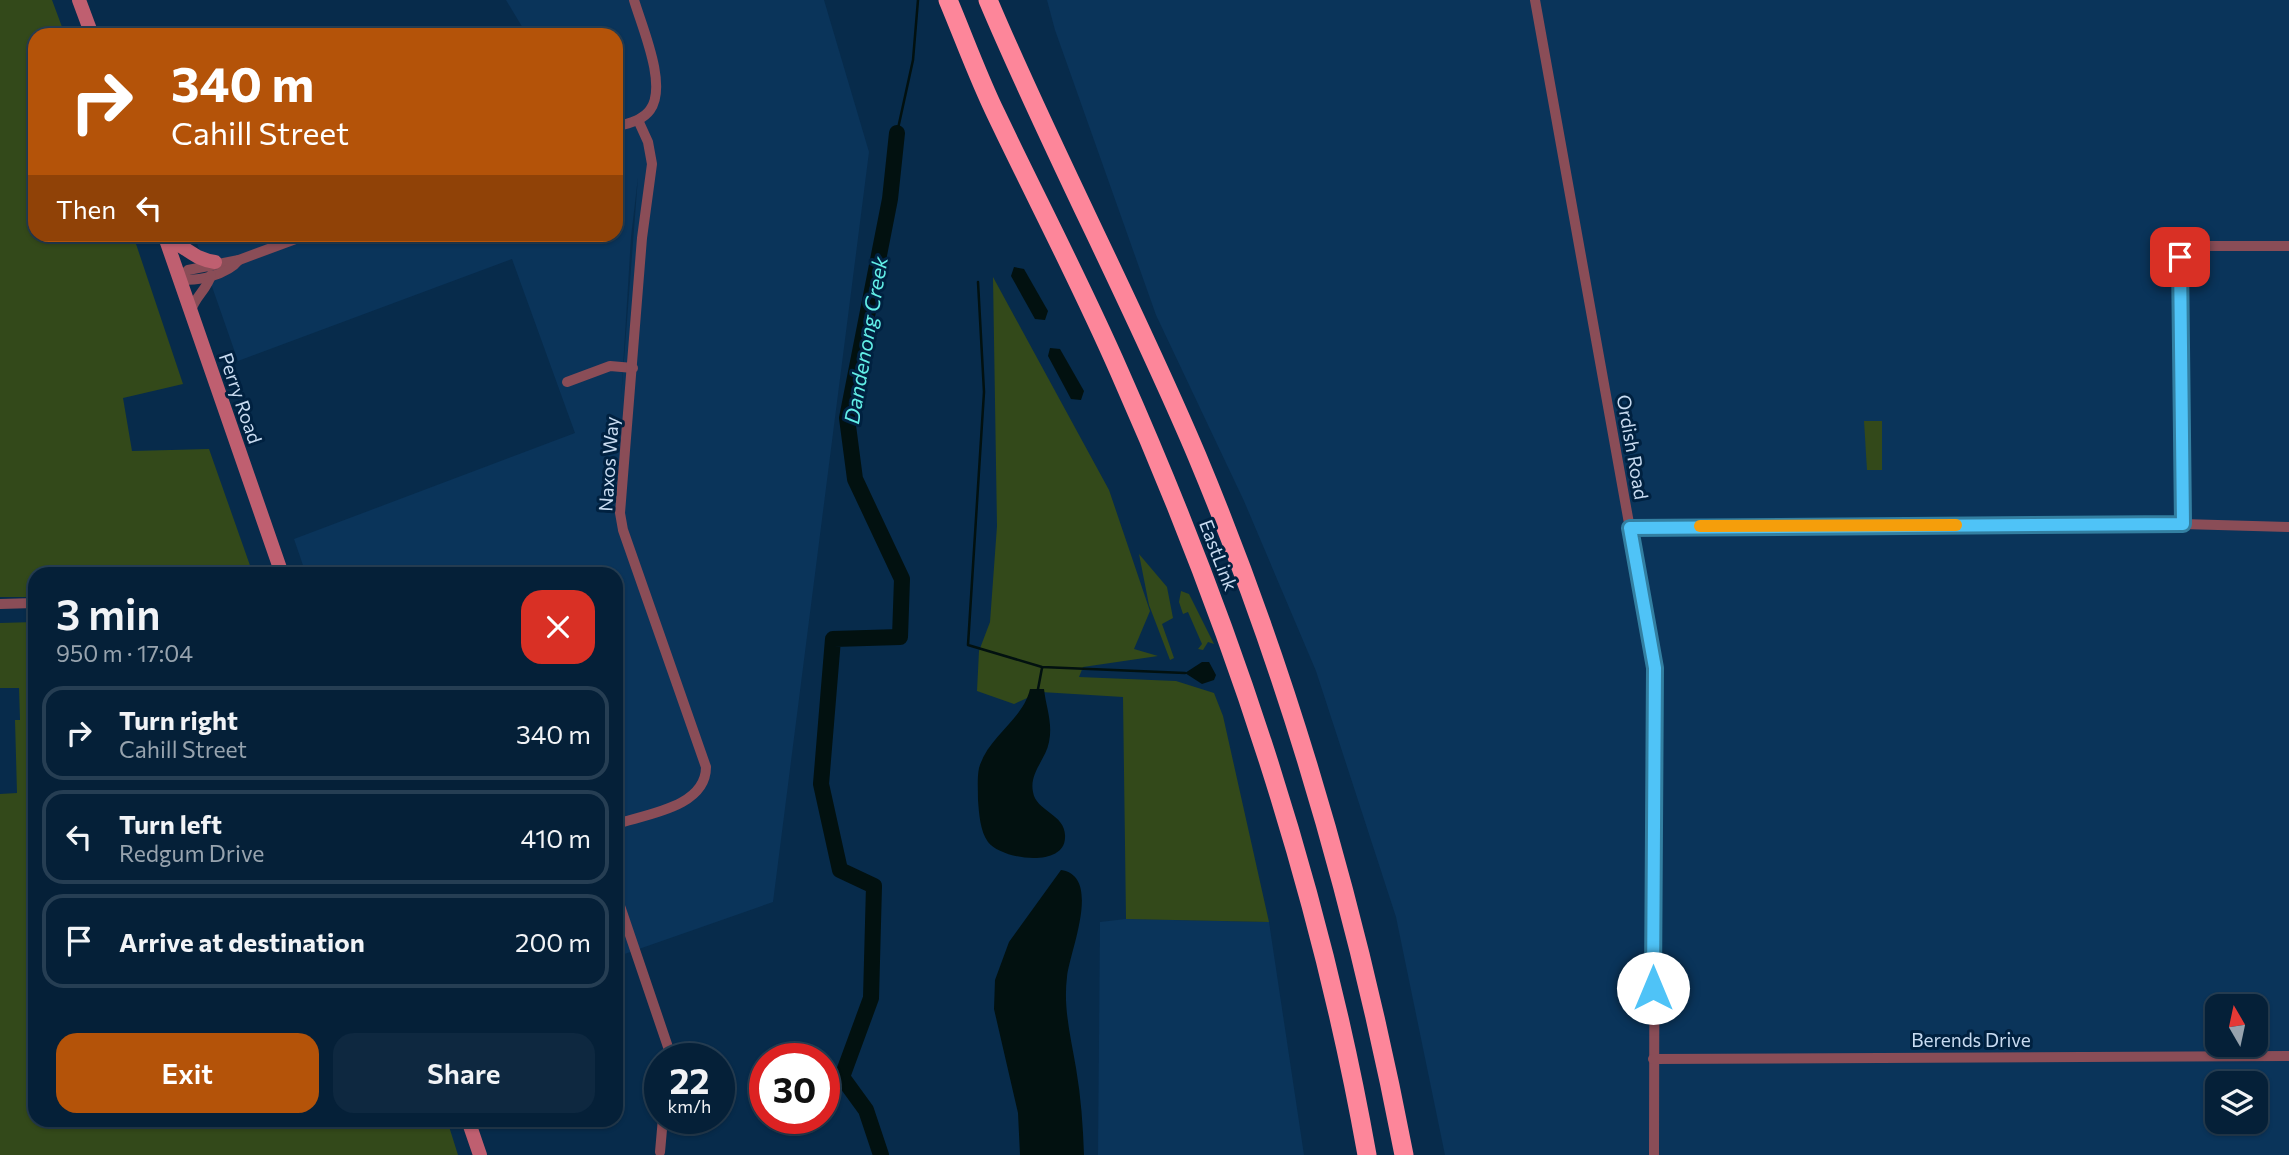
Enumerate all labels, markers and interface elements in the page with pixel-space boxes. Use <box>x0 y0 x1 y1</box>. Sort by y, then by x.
text: 340 m <box>171 52 314 112</box>
icon: right <box>56 56 147 147</box>
text: Cahill Street <box>171 112 349 152</box>
icon: left <box>130 189 168 227</box>
text: Then <box>56 193 116 224</box>
pin <box>2150 227 2210 287</box>
icon: arrive <box>2161 238 2199 276</box>
water label: Dandenong Creek <box>838 254 892 426</box>
street label: Perry Road <box>215 350 267 446</box>
street label: Ordish Road <box>1612 393 1654 501</box>
street label: Naxos Way <box>593 415 623 512</box>
street label: EastLink <box>1195 516 1243 594</box>
text: 3 min <box>56 587 161 639</box>
button: close <box>521 590 595 664</box>
text: 950 m · 17:04 <box>56 639 193 667</box>
text: Turn right <box>119 704 238 735</box>
icon: right <box>60 714 98 752</box>
text: 340 m <box>516 718 591 749</box>
text: Cahill Street <box>119 735 247 763</box>
text: Turn left <box>119 808 222 839</box>
icon: left <box>60 818 98 856</box>
text: 410 m <box>520 822 591 853</box>
text: Redgum Drive <box>119 839 264 867</box>
icon: arrive <box>60 922 98 960</box>
text: Arrive at destination <box>119 926 365 957</box>
text: 200 m <box>515 926 591 957</box>
position arrow <box>1616 951 1690 1025</box>
north arrow <box>2205 994 2268 1057</box>
map controls <box>2205 994 2268 1134</box>
street label: Berends Drive <box>1911 1028 2031 1051</box>
button: Exit <box>56 1033 319 1113</box>
button: Share <box>333 1033 595 1113</box>
speed limit sign: 30 <box>749 1043 840 1134</box>
text: 22 <box>670 1058 709 1101</box>
button: layers <box>2205 1071 2268 1134</box>
text: km/h <box>668 1095 711 1117</box>

